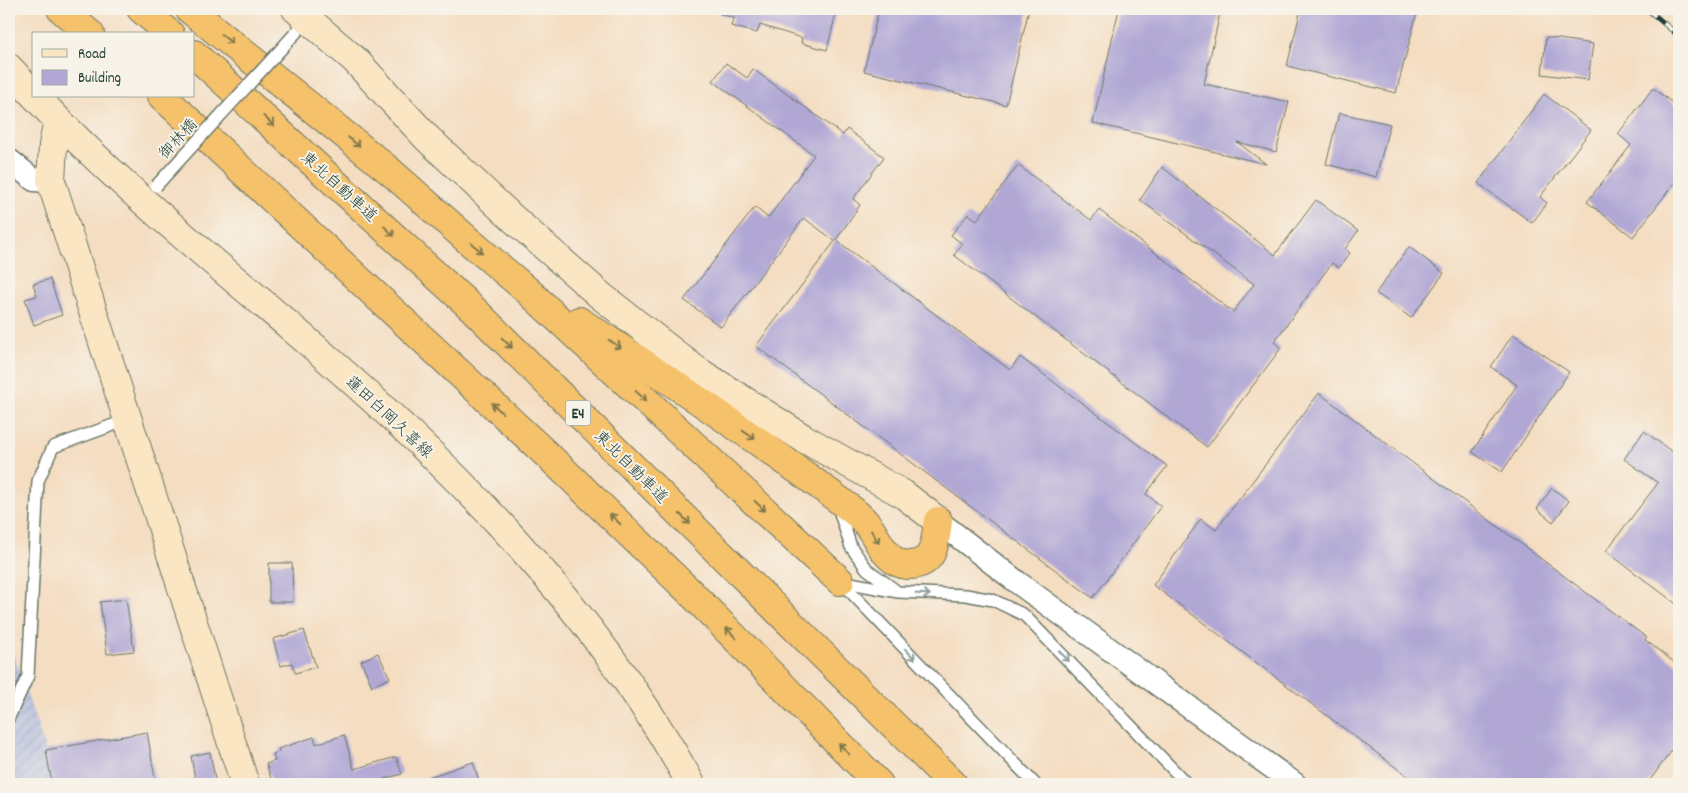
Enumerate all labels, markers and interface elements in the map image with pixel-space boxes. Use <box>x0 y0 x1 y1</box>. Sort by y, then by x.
legend <box>32 32 195 98</box>
one-way arrow <box>221 34 234 45</box>
text: Road <box>78 44 106 66</box>
text: Building <box>78 68 121 90</box>
street label: 御林橋 <box>154 114 204 165</box>
one-way arrow <box>263 115 276 127</box>
one-way arrow <box>347 136 360 147</box>
street label: 東北自動車道 <box>295 147 382 229</box>
one-way arrow <box>383 225 395 237</box>
one-way arrow <box>470 242 483 253</box>
one-way arrow <box>501 336 513 349</box>
one-way arrow <box>608 339 622 349</box>
street label: 蓮田白岡久喜線 <box>339 371 437 464</box>
one-way arrow <box>635 390 647 402</box>
road number: E4 <box>566 400 590 426</box>
one-way arrow <box>490 402 503 414</box>
street label: 東北自動車道 <box>588 426 672 510</box>
one-way arrow <box>742 430 756 440</box>
one-way arrow <box>753 500 766 512</box>
one-way arrow <box>678 512 690 524</box>
one-way arrow <box>609 513 621 526</box>
one-way arrow <box>870 529 880 543</box>
one-way arrow <box>914 589 930 598</box>
one-way arrow <box>725 627 737 640</box>
one-way arrow <box>904 648 916 660</box>
one-way arrow <box>1058 650 1070 662</box>
one-way arrow <box>839 744 851 756</box>

